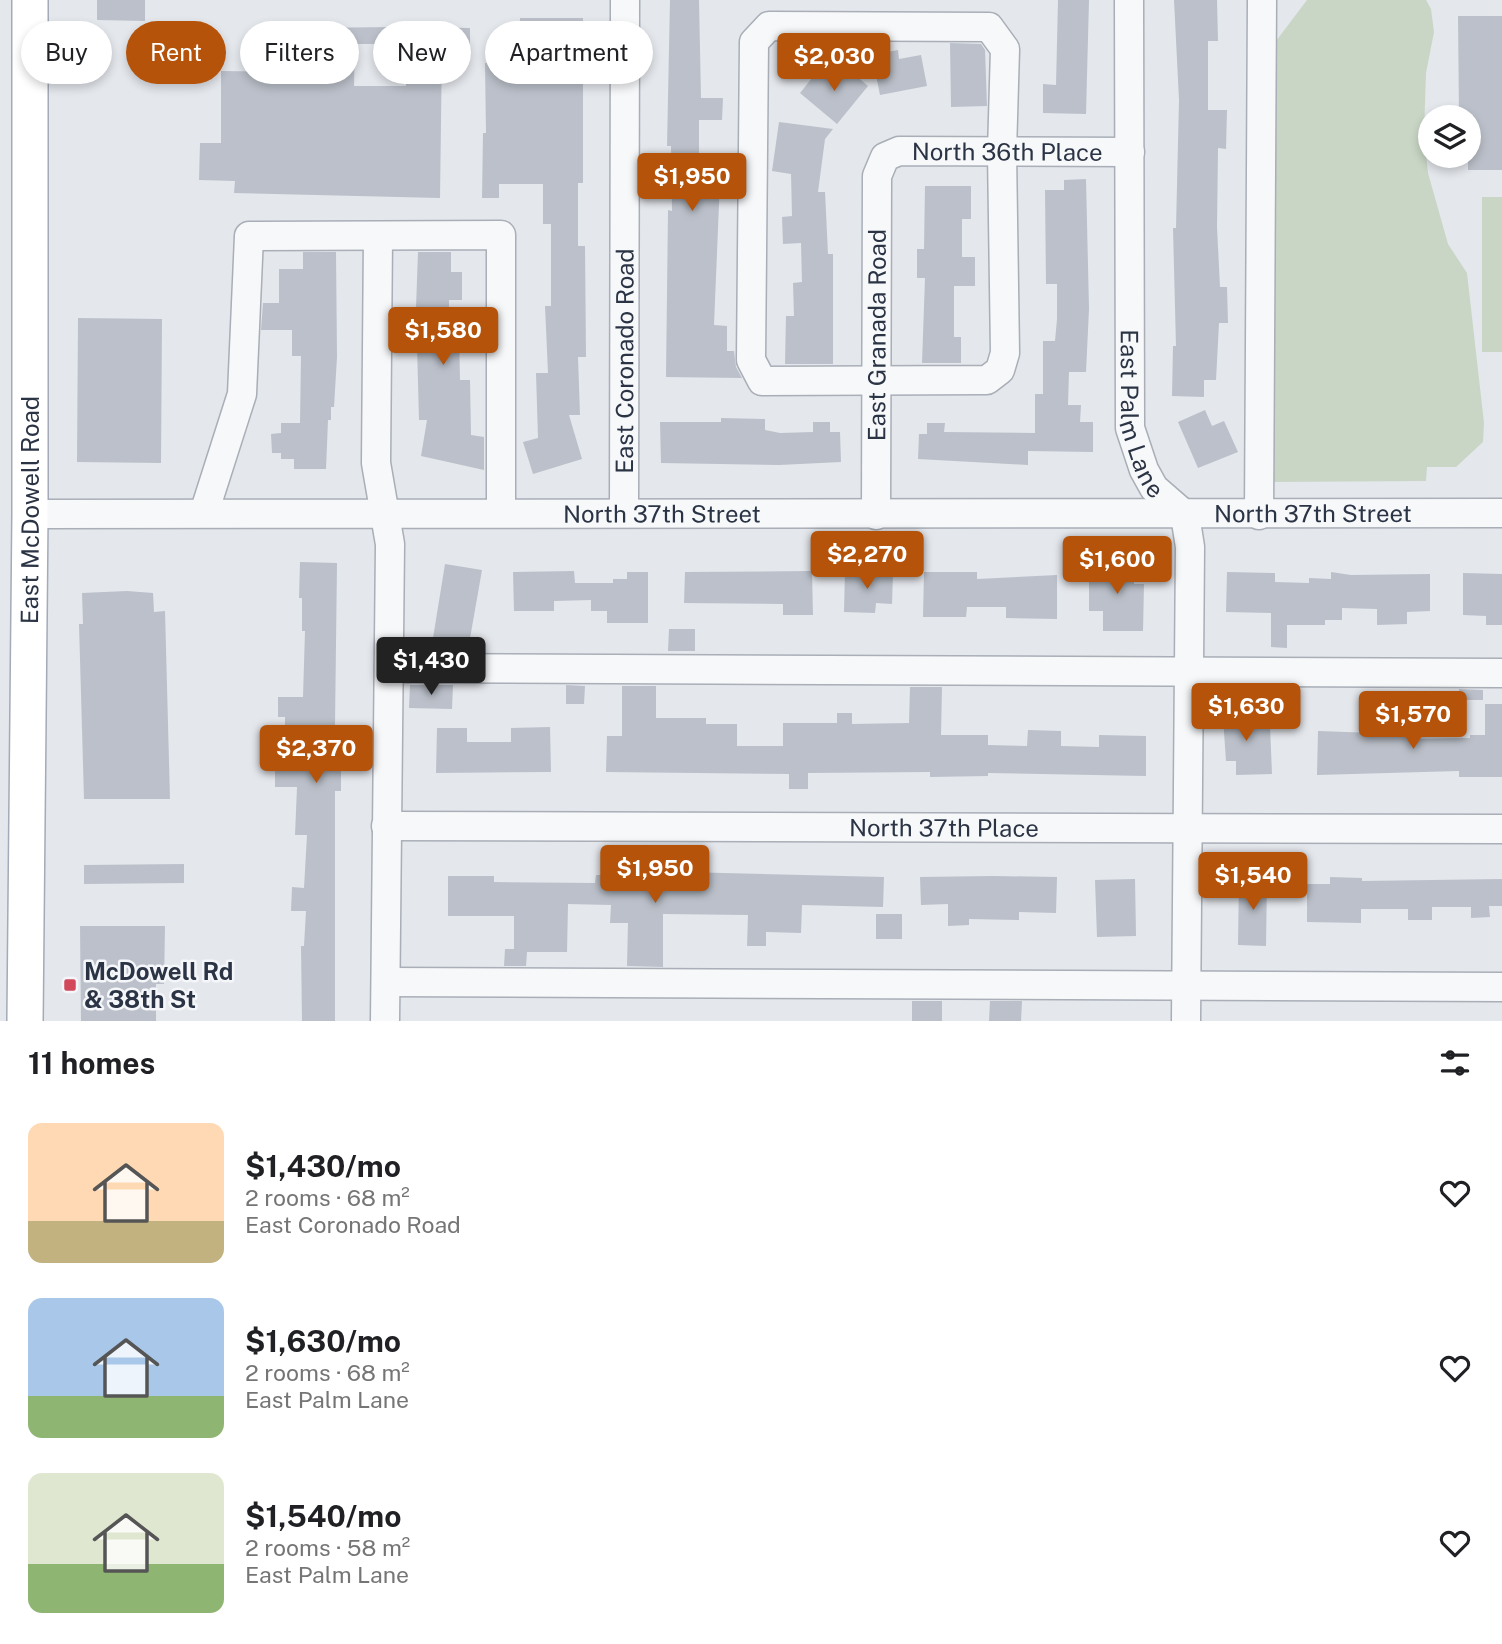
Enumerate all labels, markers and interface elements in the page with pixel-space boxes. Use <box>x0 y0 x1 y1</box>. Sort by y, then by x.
chip: Buy <box>21 21 112 84</box>
chip: Rent <box>126 21 226 84</box>
chip: Filters <box>240 21 359 84</box>
chip: New <box>373 21 471 84</box>
chip: Apartment <box>485 21 653 84</box>
pin: $2,030 <box>777 34 891 93</box>
text: $2,030 <box>793 42 875 69</box>
map controls <box>1418 105 1481 168</box>
button: layers <box>1418 105 1481 168</box>
street label: North 36th Place <box>912 137 1103 166</box>
pin: $1,950 <box>635 154 749 213</box>
text: $1,950 <box>653 162 731 189</box>
street label: East Granada Road <box>862 229 891 441</box>
street label: East Coronado Road <box>610 248 639 474</box>
pin: $1,580 <box>386 308 500 367</box>
text: $1,580 <box>404 316 482 343</box>
street label: East Palm Lane <box>1114 329 1169 504</box>
street label: East McDowell Road <box>15 396 44 624</box>
street label: North 37th Street <box>1214 499 1412 527</box>
street label: North 37th Street <box>563 500 761 528</box>
pin: $2,270 <box>810 532 924 591</box>
pin: $1,600 <box>1060 536 1174 596</box>
text: $2,270 <box>827 540 907 567</box>
text: $1,600 <box>1079 545 1155 572</box>
pin: $1,430 <box>374 638 488 697</box>
text: $1,430 <box>393 646 469 673</box>
pin: $1,630 <box>1189 684 1303 743</box>
text: $1,630 <box>1207 692 1285 719</box>
pin: $1,570 <box>1356 692 1470 751</box>
text: $1,570 <box>1375 700 1451 727</box>
pin: $2,370 <box>259 726 373 785</box>
text: $2,370 <box>276 734 356 761</box>
street label: North 37th Place <box>849 813 1039 842</box>
pin: $1,950 <box>598 846 712 905</box>
pin: $1,540 <box>1196 852 1310 912</box>
text: $1,950 <box>616 854 694 881</box>
text: $1,540 <box>1214 861 1292 888</box>
place label: McDowell Rd & 38th St <box>84 957 233 1013</box>
marker: McDowell Rd & 38th St <box>62 977 78 993</box>
icon: filters <box>1436 1044 1474 1082</box>
text: 11 homes <box>28 1045 155 1081</box>
text: $1,430/mo <box>245 1148 401 1184</box>
icon: home <box>84 1151 168 1235</box>
icon: heart <box>1436 1174 1474 1212</box>
text: 2 rooms · 68 m² <box>245 1184 410 1211</box>
text: East Coronado Road <box>245 1211 461 1238</box>
text: $1,630/mo <box>245 1323 401 1359</box>
icon: home <box>84 1326 168 1410</box>
icon: heart <box>1436 1349 1474 1387</box>
text: 2 rooms · 68 m² <box>245 1359 410 1386</box>
text: East Palm Lane <box>245 1386 409 1413</box>
text: $1,540/mo <box>245 1498 401 1534</box>
icon: home <box>84 1501 168 1585</box>
icon: heart <box>1436 1524 1474 1562</box>
text: 2 rooms · 58 m² <box>245 1534 410 1561</box>
text: East Palm Lane <box>245 1561 409 1588</box>

